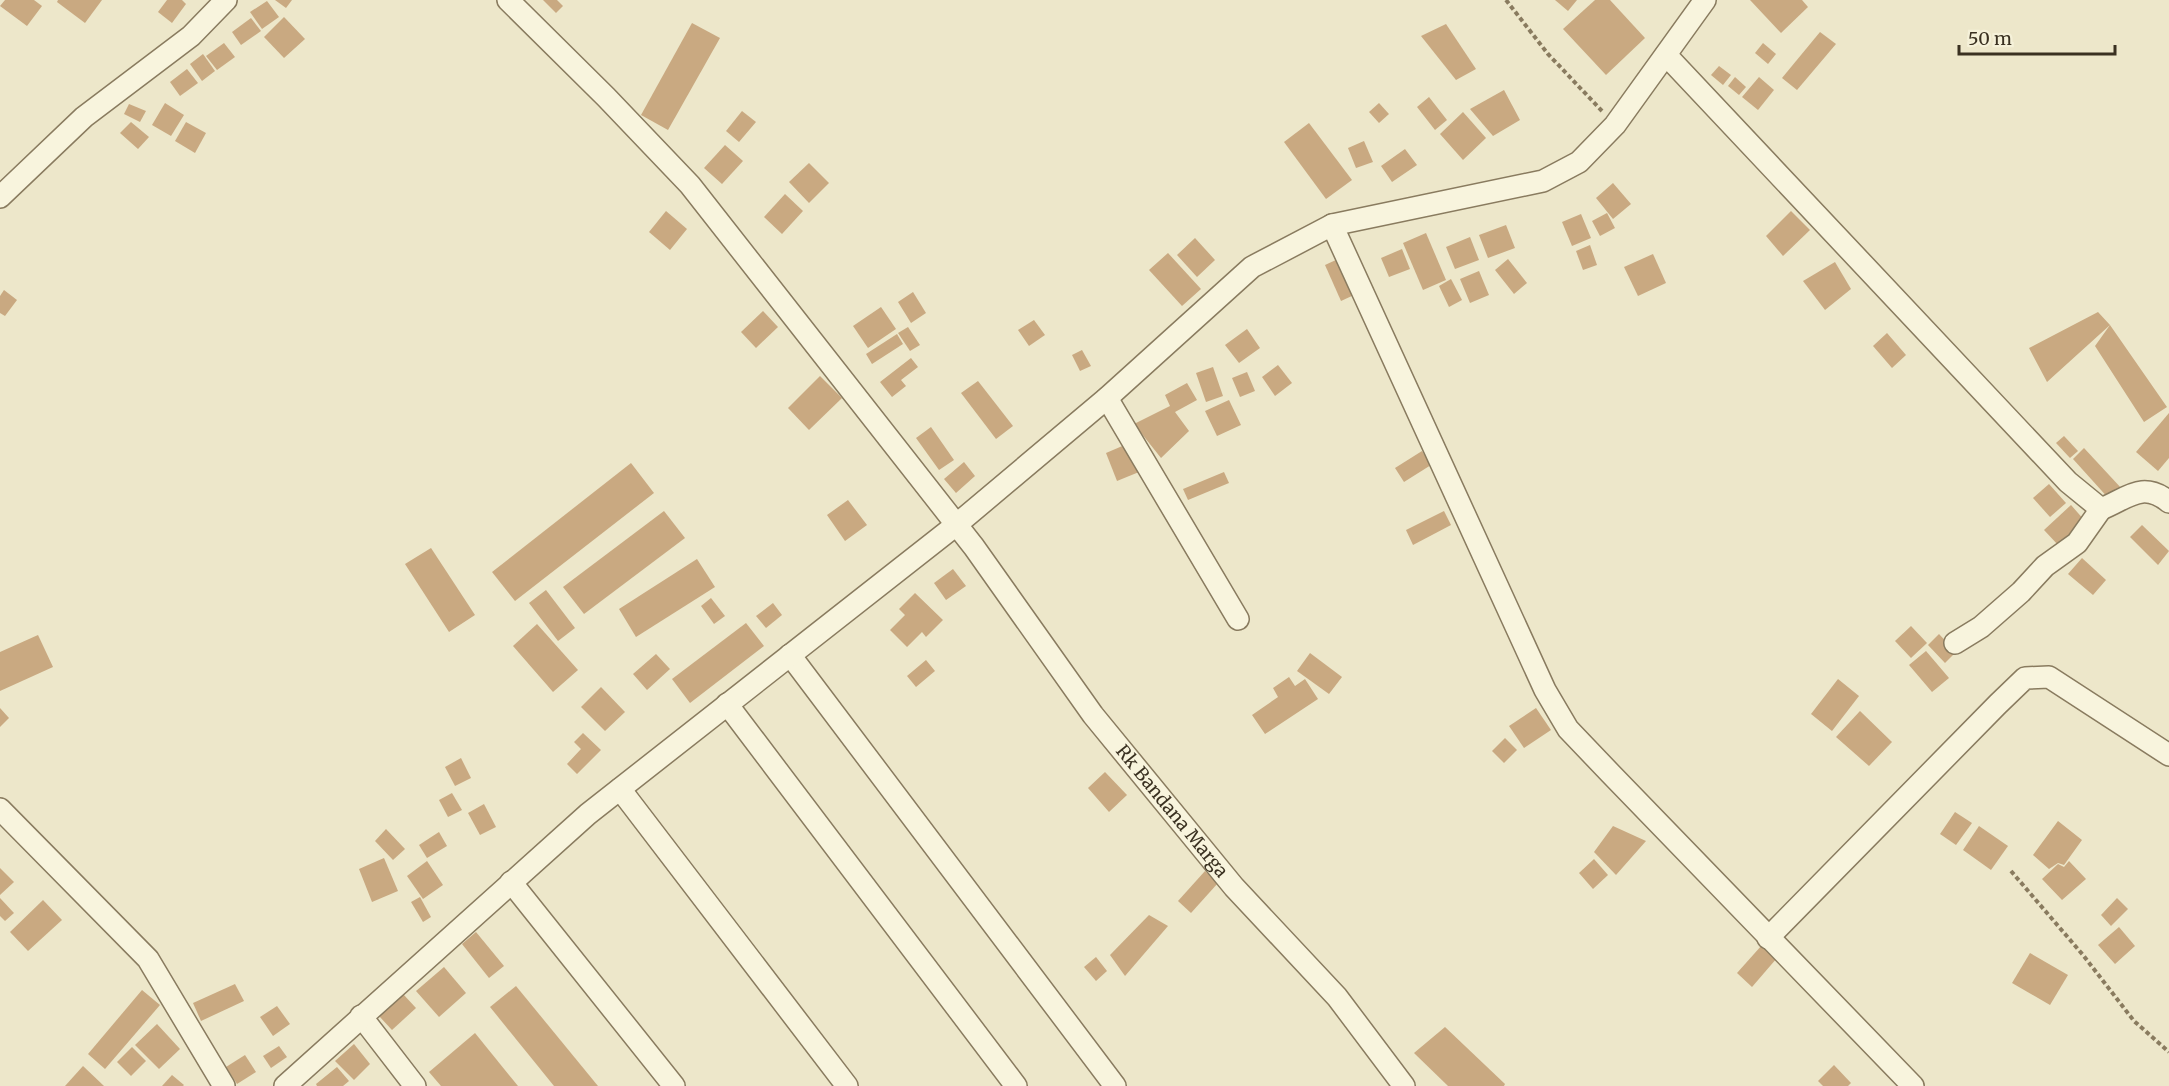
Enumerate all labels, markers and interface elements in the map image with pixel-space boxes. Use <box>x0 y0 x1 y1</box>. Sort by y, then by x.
scale bar <box>1959 18 2115 56</box>
text: 50 m <box>1968 27 2012 50</box>
street label: Rk Bandana Marga <box>1111 740 1234 882</box>

